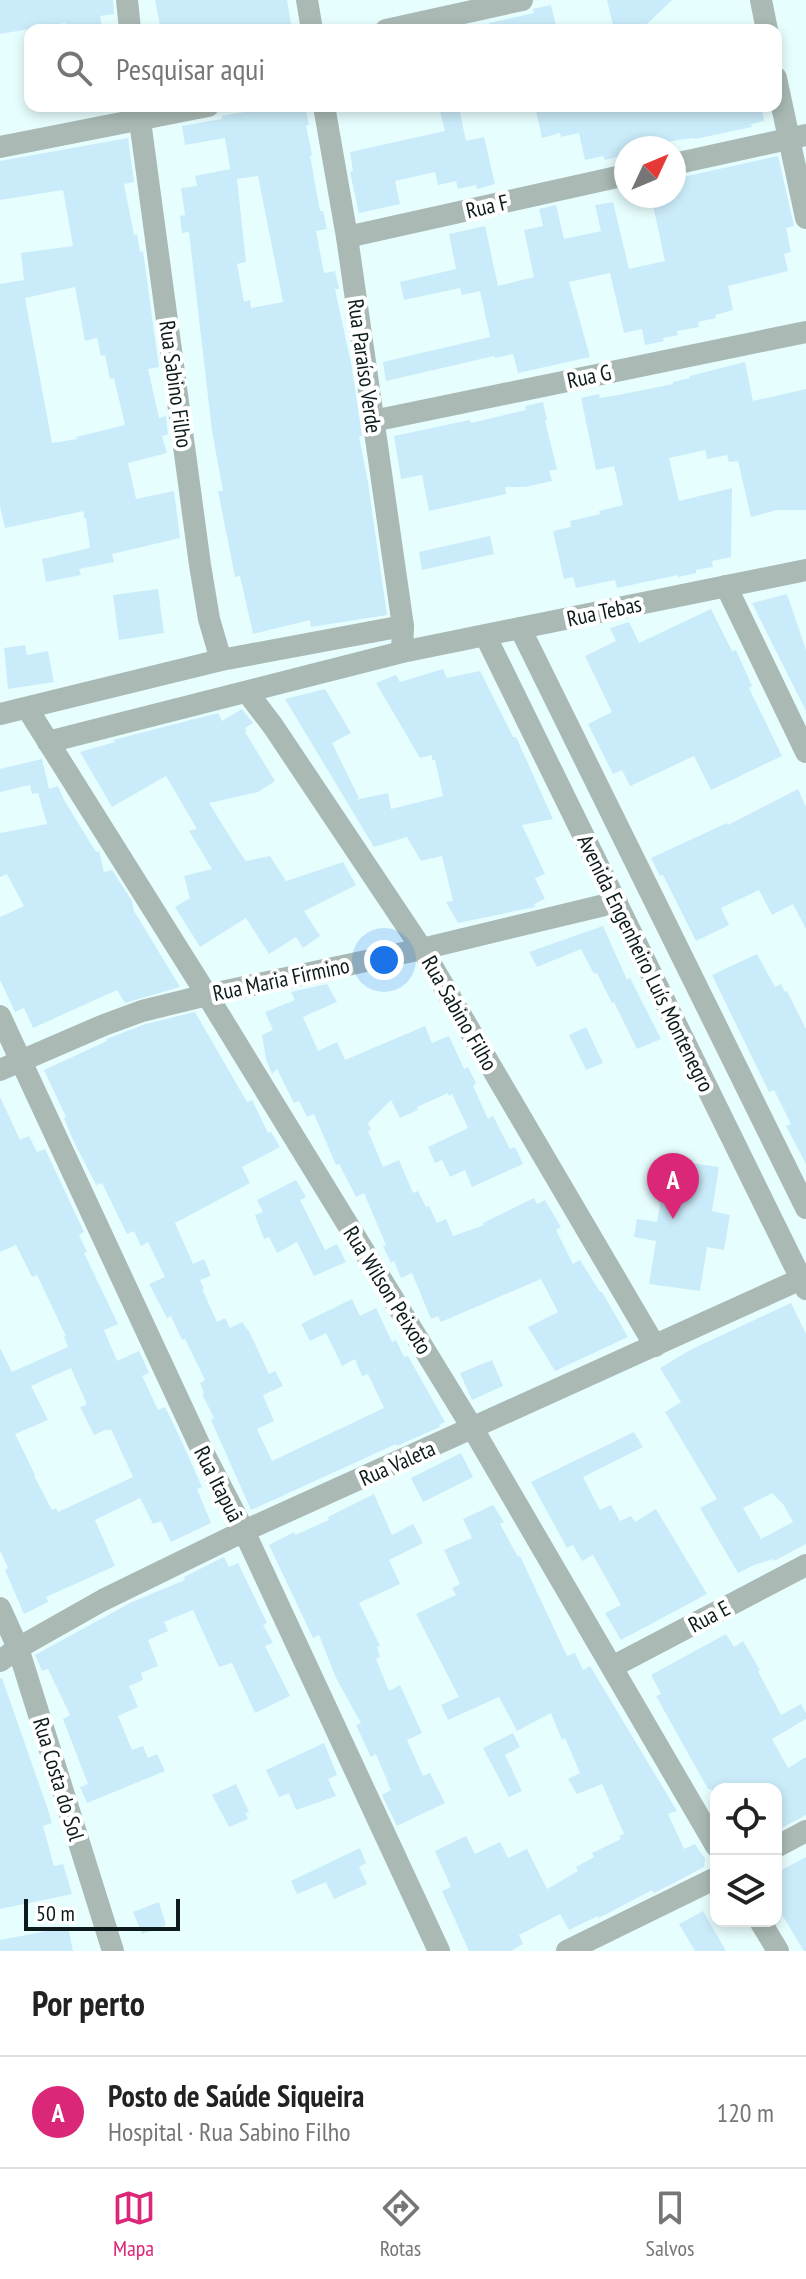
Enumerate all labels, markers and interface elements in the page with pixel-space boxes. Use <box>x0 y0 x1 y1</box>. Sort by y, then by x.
search box <box>24 24 782 112</box>
icon: search <box>52 46 96 90</box>
text: Pesquisar aqui <box>116 49 265 88</box>
north arrow <box>614 136 686 208</box>
street label: Rua F <box>463 188 511 224</box>
street label: Rua Paraíso Verde <box>342 297 388 435</box>
street label: Rua Sabino Filho <box>153 319 199 449</box>
street label: Rua G <box>564 358 614 394</box>
street label: Rua Tebas <box>564 589 644 633</box>
street label: Avenida Engenheiro Luís Montenegro <box>571 830 721 1096</box>
your location <box>364 940 404 980</box>
street label: Rua Maria Firmino <box>210 951 352 1007</box>
street label: Rua Sabino Filho <box>416 951 504 1075</box>
pin: A <box>647 1153 699 1219</box>
street label: Rua Wilson Peixoto <box>337 1221 439 1359</box>
street label: Rua Valeta <box>355 1434 439 1492</box>
street label: Rua Itapuã <box>188 1441 250 1527</box>
street label: Rua E <box>683 1594 735 1638</box>
street label: Rua Costa do Sol <box>27 1714 91 1845</box>
map controls <box>710 1783 782 1927</box>
button: locate <box>710 1783 782 1855</box>
button: layers <box>710 1855 782 1927</box>
scale bar <box>24 1895 180 1931</box>
text: 50 m <box>36 1899 75 1927</box>
text: Por perto <box>32 1981 145 2025</box>
text: Posto de Saúde Siqueira <box>108 2076 364 2115</box>
text: A <box>51 2096 65 2129</box>
text: 120 m <box>716 2096 774 2129</box>
text: Hospital · Rua Sabino Filho <box>108 2115 350 2148</box>
tab: Mapa <box>112 2186 156 2262</box>
tab: Rotas <box>379 2186 423 2262</box>
tab: Salvos <box>646 2186 694 2262</box>

